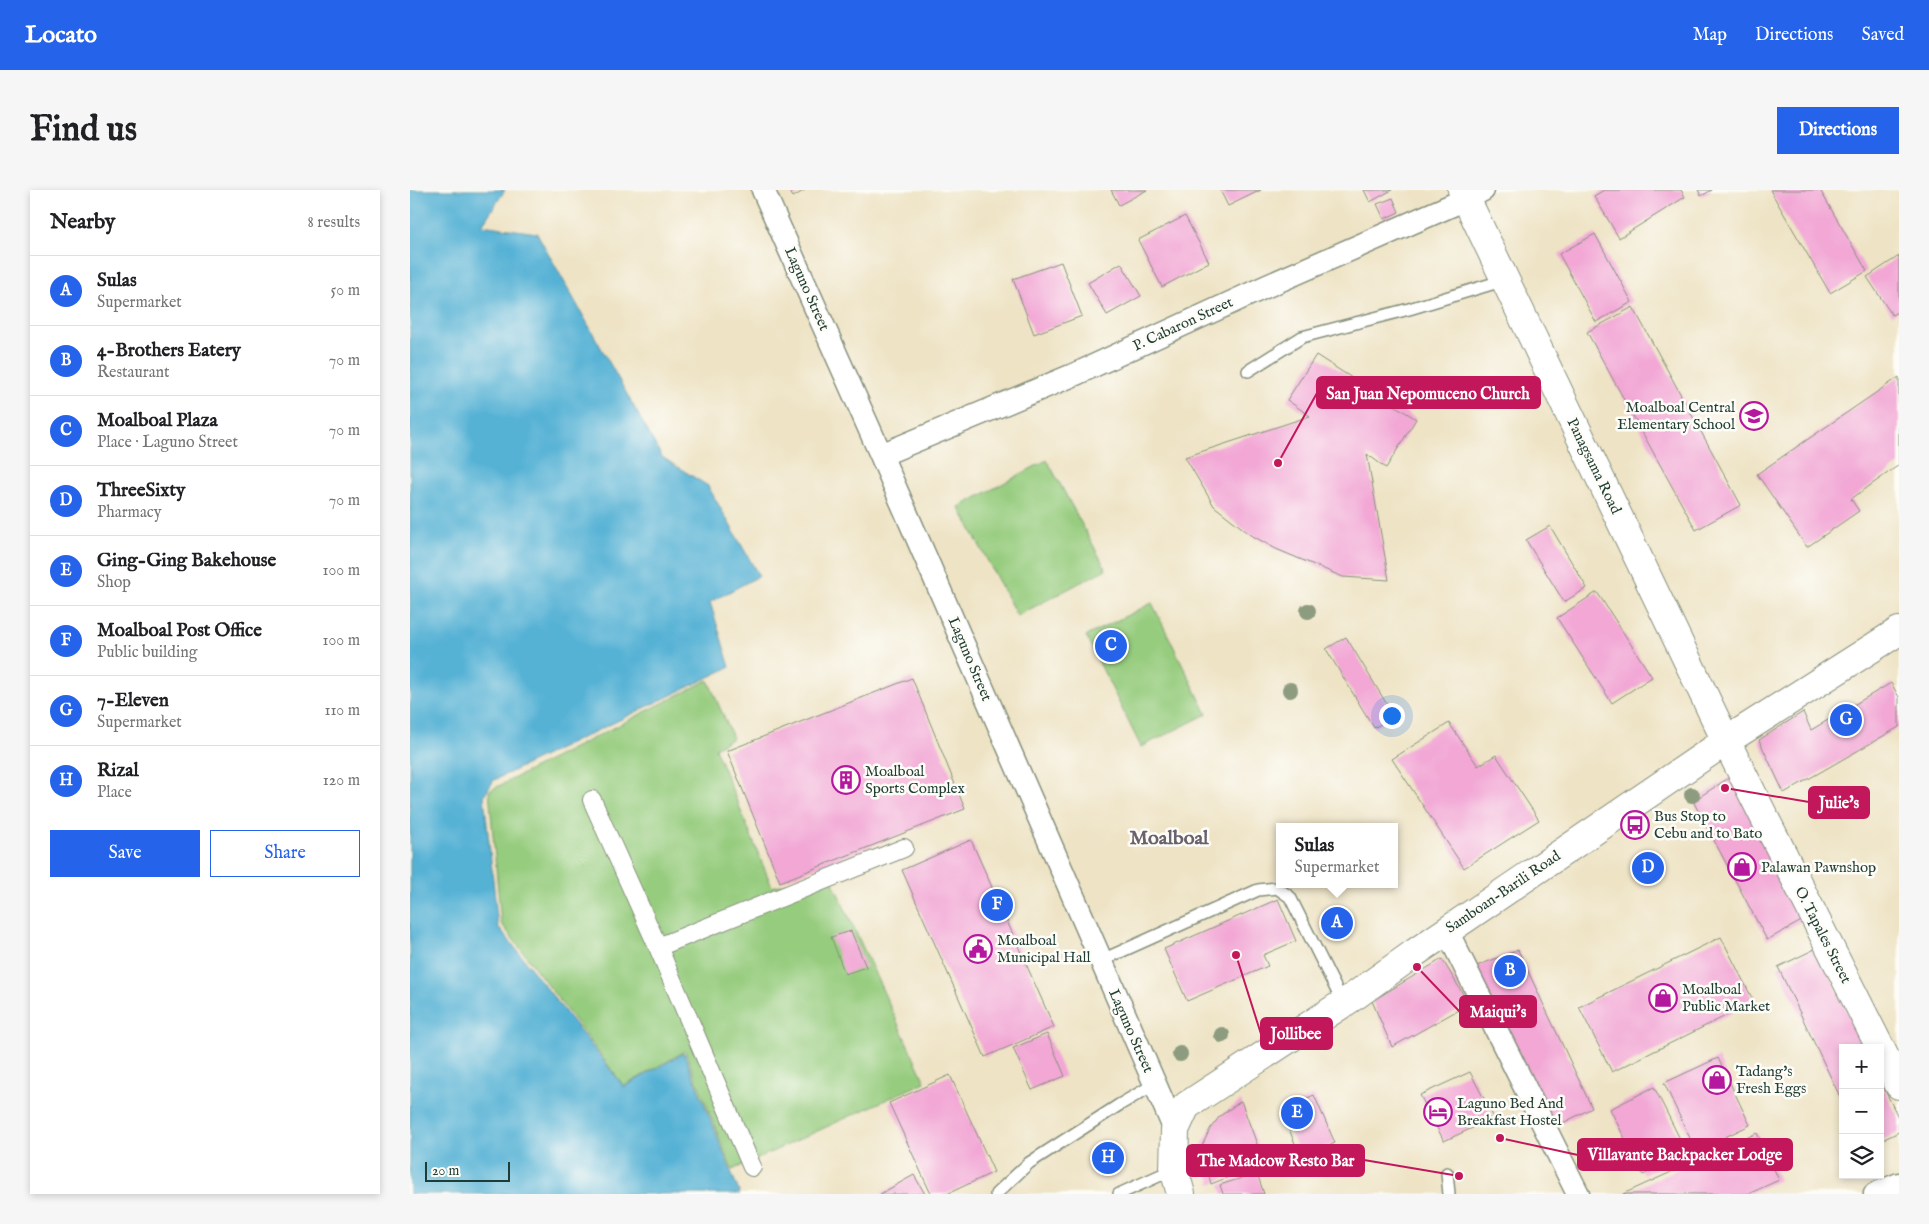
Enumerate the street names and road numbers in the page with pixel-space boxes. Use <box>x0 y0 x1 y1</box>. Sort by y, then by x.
street label: Laguno Street <box>780 244 834 334</box>
street label: P. Cabaron Street <box>1130 293 1236 355</box>
street label: Panagsama Road <box>1563 415 1626 518</box>
street label: Laguno Street <box>944 614 996 704</box>
street label: Samboan-Barili Road <box>1442 846 1565 937</box>
street label: O. Tapales Street <box>1790 883 1856 987</box>
street label: Laguno Street <box>1104 986 1158 1076</box>

